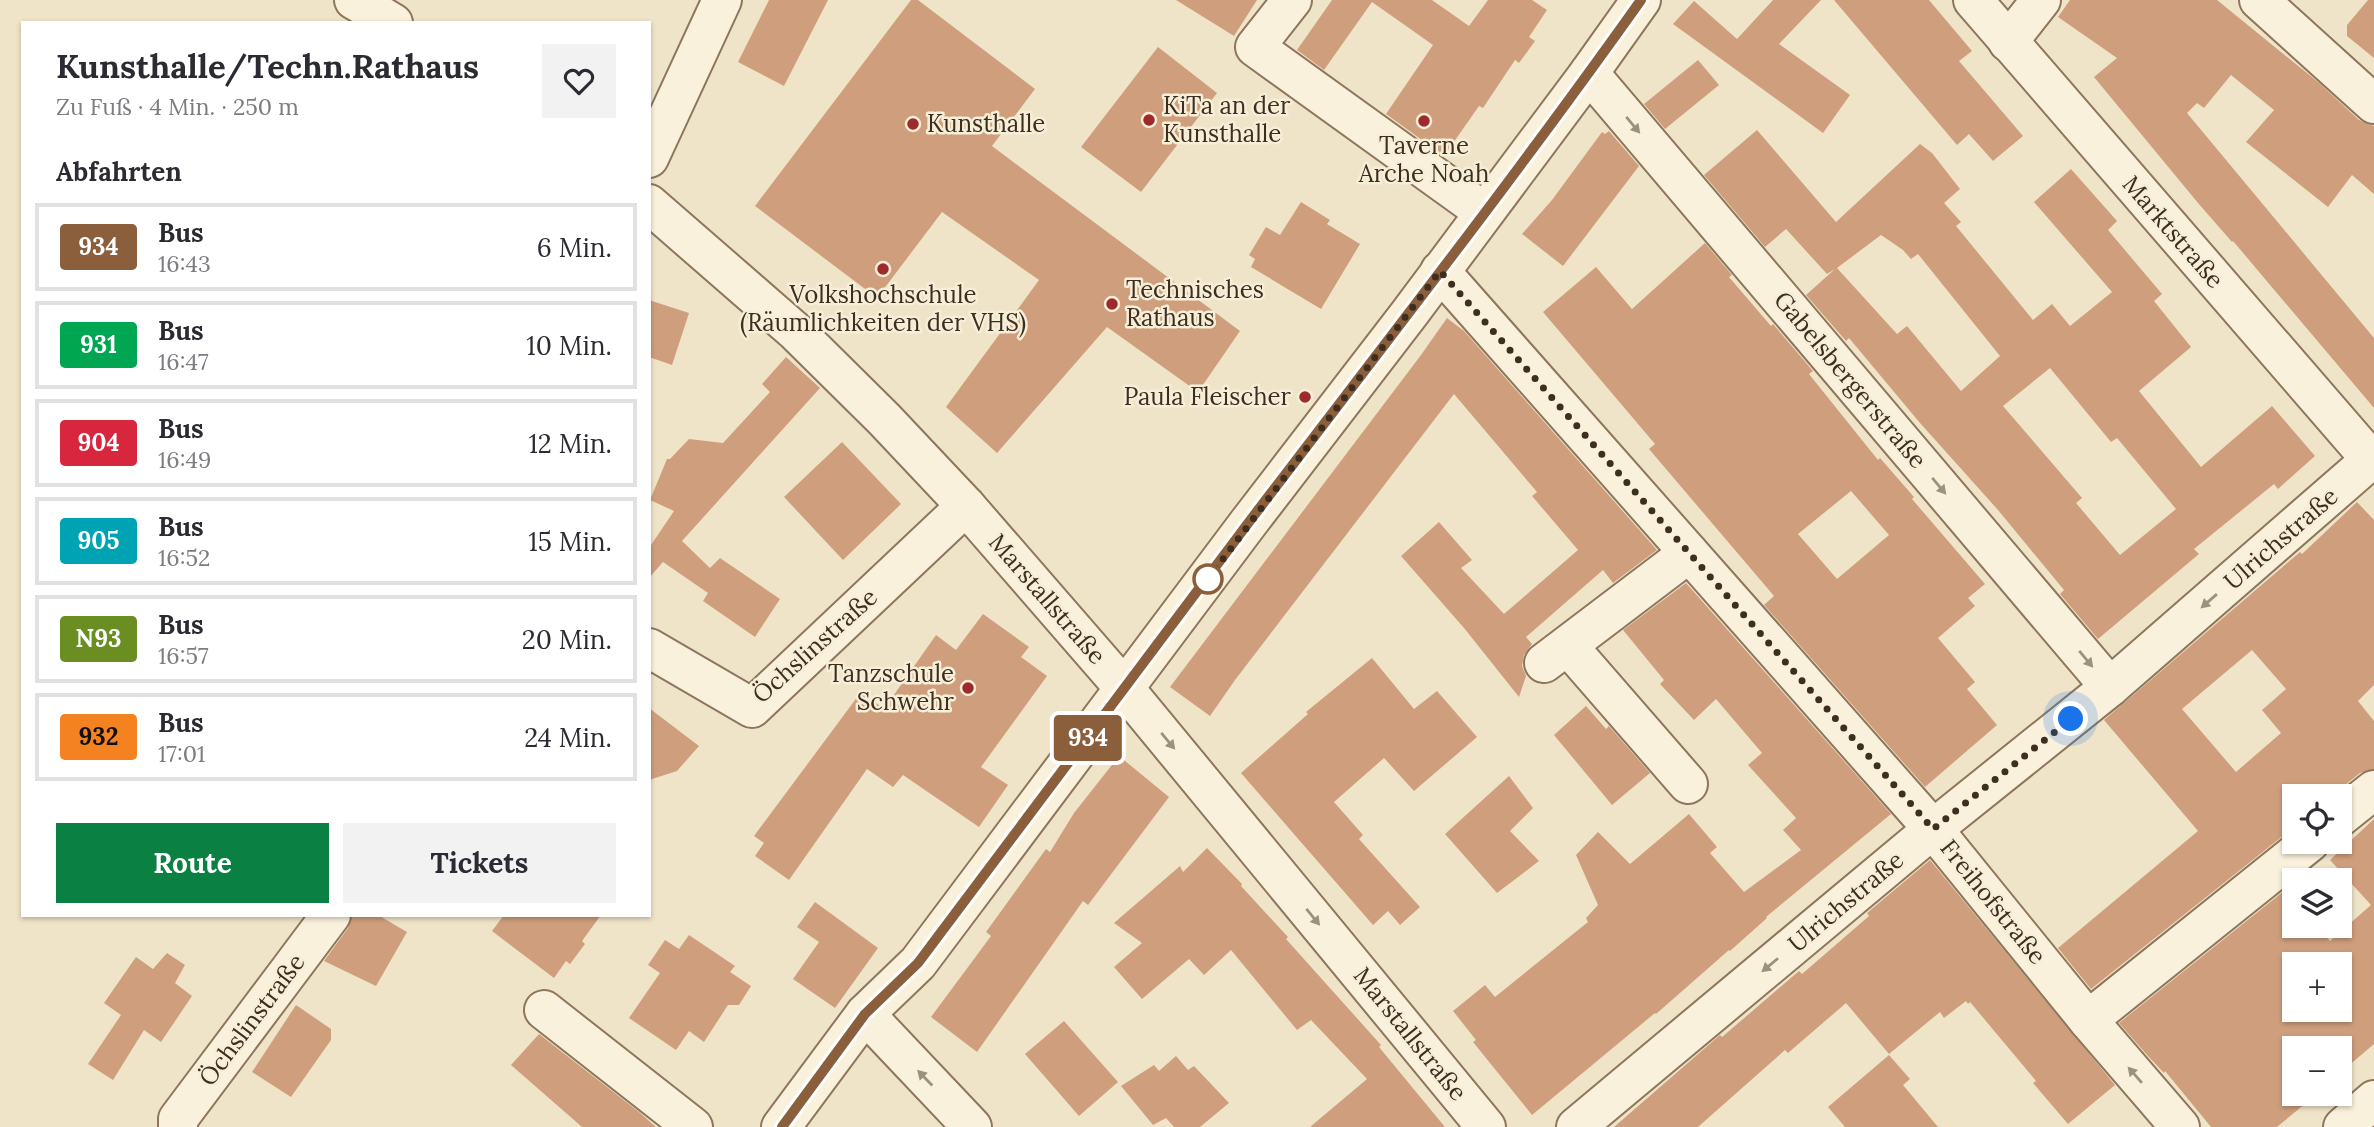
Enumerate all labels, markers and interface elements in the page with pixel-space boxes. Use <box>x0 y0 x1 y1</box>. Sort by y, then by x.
button: heart <box>542 44 616 118</box>
text: Kunsthalle/Techn.Rathaus <box>56 45 479 87</box>
place label: KiTa an der Kunsthalle <box>1163 90 1291 149</box>
text: Zu Fuß · 4 Min. · 250 m <box>56 92 299 121</box>
place label: Kunsthalle <box>927 108 1045 139</box>
marker: KiTa an der Kunsthalle <box>1141 112 1157 128</box>
marker: Taverne Arche Noah <box>1416 113 1432 129</box>
marker: Kunsthalle <box>905 116 921 132</box>
one-way arrow <box>1626 116 1641 134</box>
place label: Taverne Arche Noah <box>1358 130 1489 189</box>
text: Abfahrten <box>56 155 182 188</box>
street label: Marktstraße <box>2116 169 2231 294</box>
text: Bus <box>158 216 204 249</box>
text: 934 <box>78 231 119 262</box>
text: 6 Min. <box>537 231 612 264</box>
text: 16:43 <box>158 249 211 278</box>
marker: Volkshochschule (Räumlichkeiten der VHS) <box>875 261 891 277</box>
place label: Technisches Rathaus <box>1126 274 1264 333</box>
place label: Volkshochschule (Räumlichkeiten der VHS) <box>740 279 1026 338</box>
street label: Gabelsbergerstraße <box>1767 285 1933 474</box>
marker: Technisches Rathaus <box>1104 296 1120 312</box>
text: Bus <box>158 314 204 347</box>
text: 931 <box>80 329 117 360</box>
text: 10 Min. <box>526 329 612 362</box>
text: 16:47 <box>158 347 209 376</box>
place label: Paula Fleischer <box>1124 381 1292 412</box>
marker: Paula Fleischer <box>1297 389 1313 405</box>
text: Bus <box>158 412 204 445</box>
text: 904 <box>77 427 120 458</box>
text: 12 Min. <box>528 427 612 460</box>
text: 16:49 <box>158 445 211 474</box>
one-way arrow <box>1931 477 1946 494</box>
street label: Ulrichstraße <box>2217 481 2344 597</box>
text: Bus <box>158 510 204 543</box>
text: 905 <box>77 525 120 556</box>
text: 15 Min. <box>528 525 612 558</box>
street label: Marstallstraße <box>982 527 1113 670</box>
text: 16:52 <box>158 543 210 572</box>
unlabelled marker <box>1193 564 1223 594</box>
street label: Öchslinstraße <box>746 581 884 710</box>
one-way arrow <box>2200 593 2218 609</box>
text: Bus <box>158 608 204 641</box>
text: N93 <box>76 623 121 654</box>
text: 20 Min. <box>522 623 612 656</box>
text: 16:57 <box>158 641 209 670</box>
one-way arrow <box>2078 651 2093 668</box>
place label: Tanzschule Schwehr <box>828 658 955 717</box>
marker: Tanzschule Schwehr <box>960 680 976 696</box>
your location <box>2053 701 2088 736</box>
text: Bus <box>158 706 204 739</box>
line badge: 934 <box>1048 715 1128 761</box>
text: 932 <box>78 721 119 752</box>
text: 24 Min. <box>524 721 612 754</box>
text: 934 <box>1068 722 1108 753</box>
one-way arrow <box>1161 732 1176 750</box>
text: 17:01 <box>158 739 205 768</box>
map controls <box>2282 784 2352 1106</box>
button: locate <box>2282 784 2352 854</box>
button: Route <box>56 823 329 903</box>
button: Tickets <box>343 823 616 903</box>
street label: Freihofstraße <box>1934 833 2053 970</box>
street label: Ulrichstraße <box>1782 844 1910 959</box>
button: layers <box>2282 868 2352 938</box>
one-way arrow <box>1305 908 1320 925</box>
street label: Öchslinstraße <box>192 948 311 1092</box>
button: + <box>2282 952 2352 1022</box>
one-way arrow <box>1761 958 1779 973</box>
street label: Marstallstraße <box>1347 961 1474 1107</box>
button: − <box>2282 1036 2352 1106</box>
one-way arrow <box>2128 1067 2143 1084</box>
one-way arrow <box>917 1069 934 1086</box>

